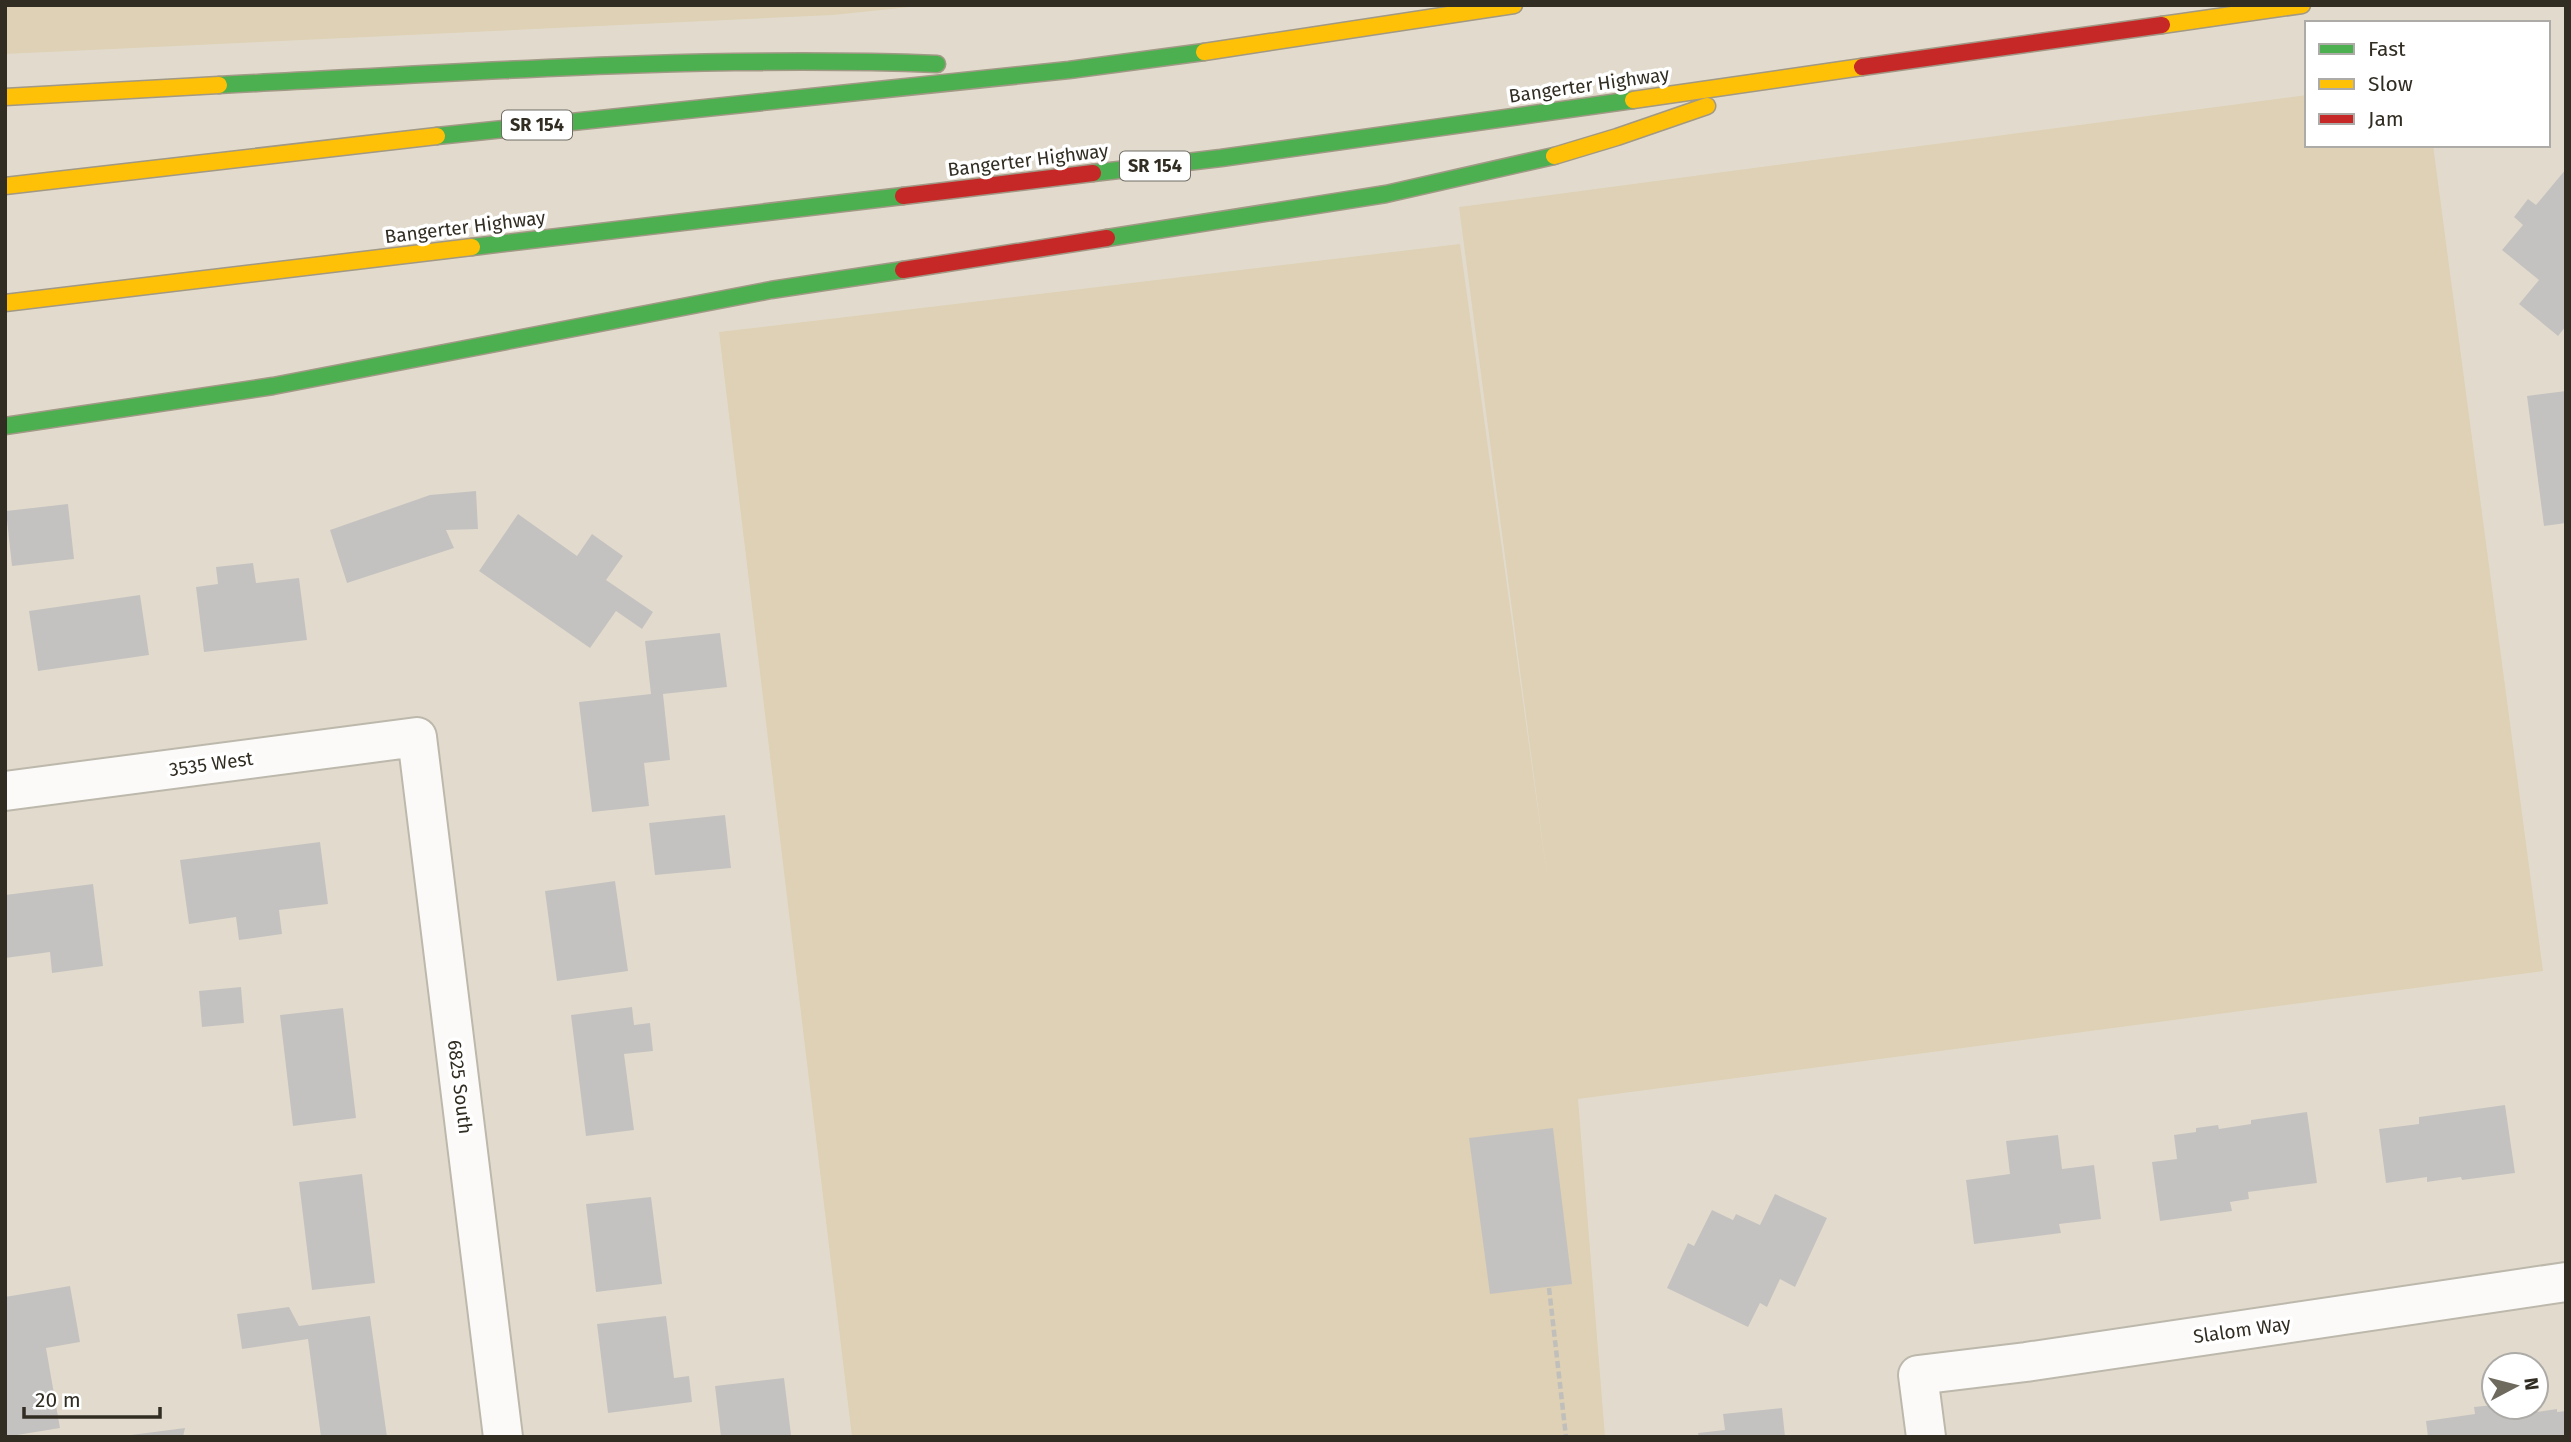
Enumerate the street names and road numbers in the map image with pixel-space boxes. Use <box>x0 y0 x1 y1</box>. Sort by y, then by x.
street label: Bangerter Highway <box>1507 62 1671 108</box>
road number: SR 154 <box>502 110 572 140</box>
street label: Bangerter Highway <box>946 139 1110 181</box>
road number: SR 154 <box>1120 152 1190 181</box>
street label: Bangerter Highway <box>383 206 547 248</box>
street label: 3535 West <box>168 747 255 781</box>
street label: 6825 South <box>443 1039 477 1135</box>
street label: Slalom Way <box>2192 1312 2293 1348</box>

